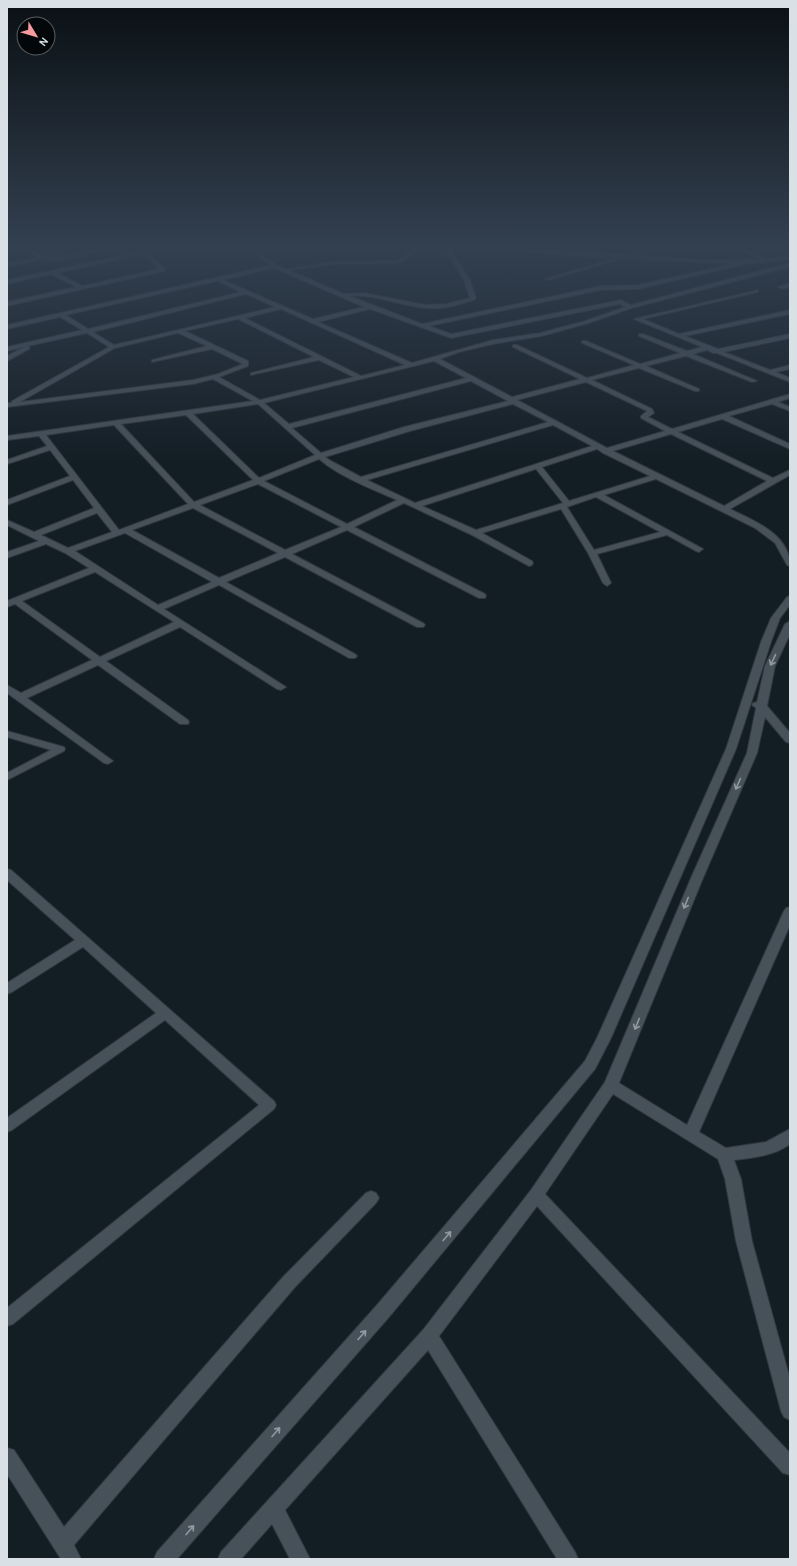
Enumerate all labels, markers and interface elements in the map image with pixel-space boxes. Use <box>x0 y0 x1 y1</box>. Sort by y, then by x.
north arrow <box>16 16 56 56</box>
text: N <box>36 35 51 49</box>
one-way arrow <box>769 653 776 665</box>
one-way arrow <box>734 778 741 790</box>
one-way arrow <box>682 897 690 909</box>
one-way arrow <box>633 1017 641 1029</box>
one-way arrow <box>442 1231 451 1241</box>
one-way arrow <box>357 1330 366 1340</box>
one-way arrow <box>271 1427 281 1437</box>
one-way arrow <box>186 1524 195 1535</box>

